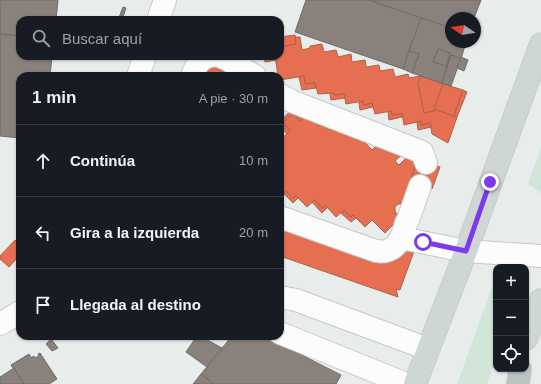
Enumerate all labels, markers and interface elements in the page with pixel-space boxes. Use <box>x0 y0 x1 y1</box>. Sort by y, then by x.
north arrow <box>445 12 481 48</box>
search box <box>16 16 284 60</box>
icon: search <box>30 27 52 49</box>
text: Buscar aquí <box>62 30 142 47</box>
text: 1 min <box>32 88 76 107</box>
text: A pie · 30 m <box>199 91 268 106</box>
icon: ahead <box>32 150 54 172</box>
text: Continúa <box>70 152 135 169</box>
text: 10 m <box>239 153 268 168</box>
route end <box>481 173 499 191</box>
icon: left <box>32 222 54 244</box>
text: Gira a la izquierda <box>70 224 199 241</box>
text: 20 m <box>239 225 268 240</box>
route start <box>414 233 432 251</box>
map controls <box>493 264 529 372</box>
button: + <box>493 264 529 300</box>
icon: arrive <box>32 294 54 316</box>
text: Llegada al destino <box>70 296 201 313</box>
button: − <box>493 300 529 336</box>
button: locate <box>493 336 529 372</box>

